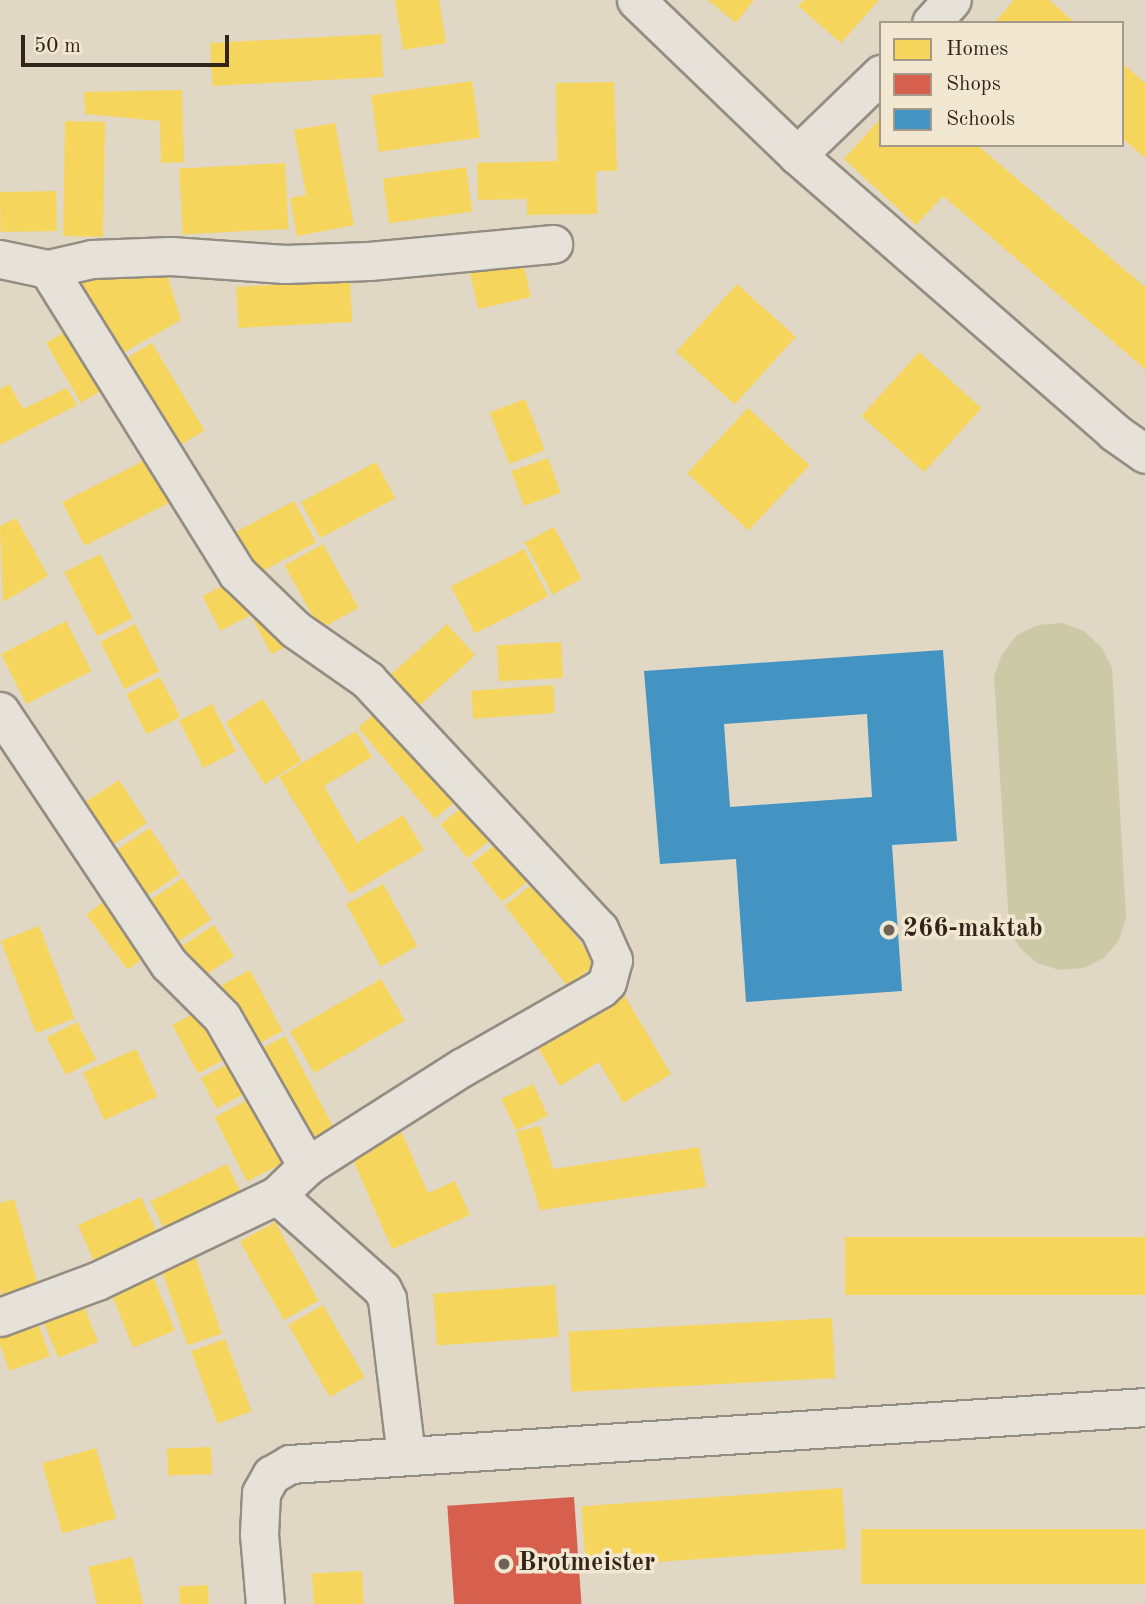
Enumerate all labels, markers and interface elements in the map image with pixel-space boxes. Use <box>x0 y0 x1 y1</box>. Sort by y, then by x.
scale bar <box>24 21 233 65</box>
legend <box>879 21 1124 147</box>
text: 50 m <box>34 36 81 57</box>
text: Homes <box>946 39 1008 60</box>
text: Shops <box>946 74 1001 95</box>
text: Schools <box>946 109 1015 130</box>
place label: 266-maktab <box>903 914 1043 946</box>
marker: 266-maktab <box>881 922 897 938</box>
place label: Brotmeister <box>518 1548 655 1580</box>
marker: Brotmeister <box>496 1556 512 1572</box>

